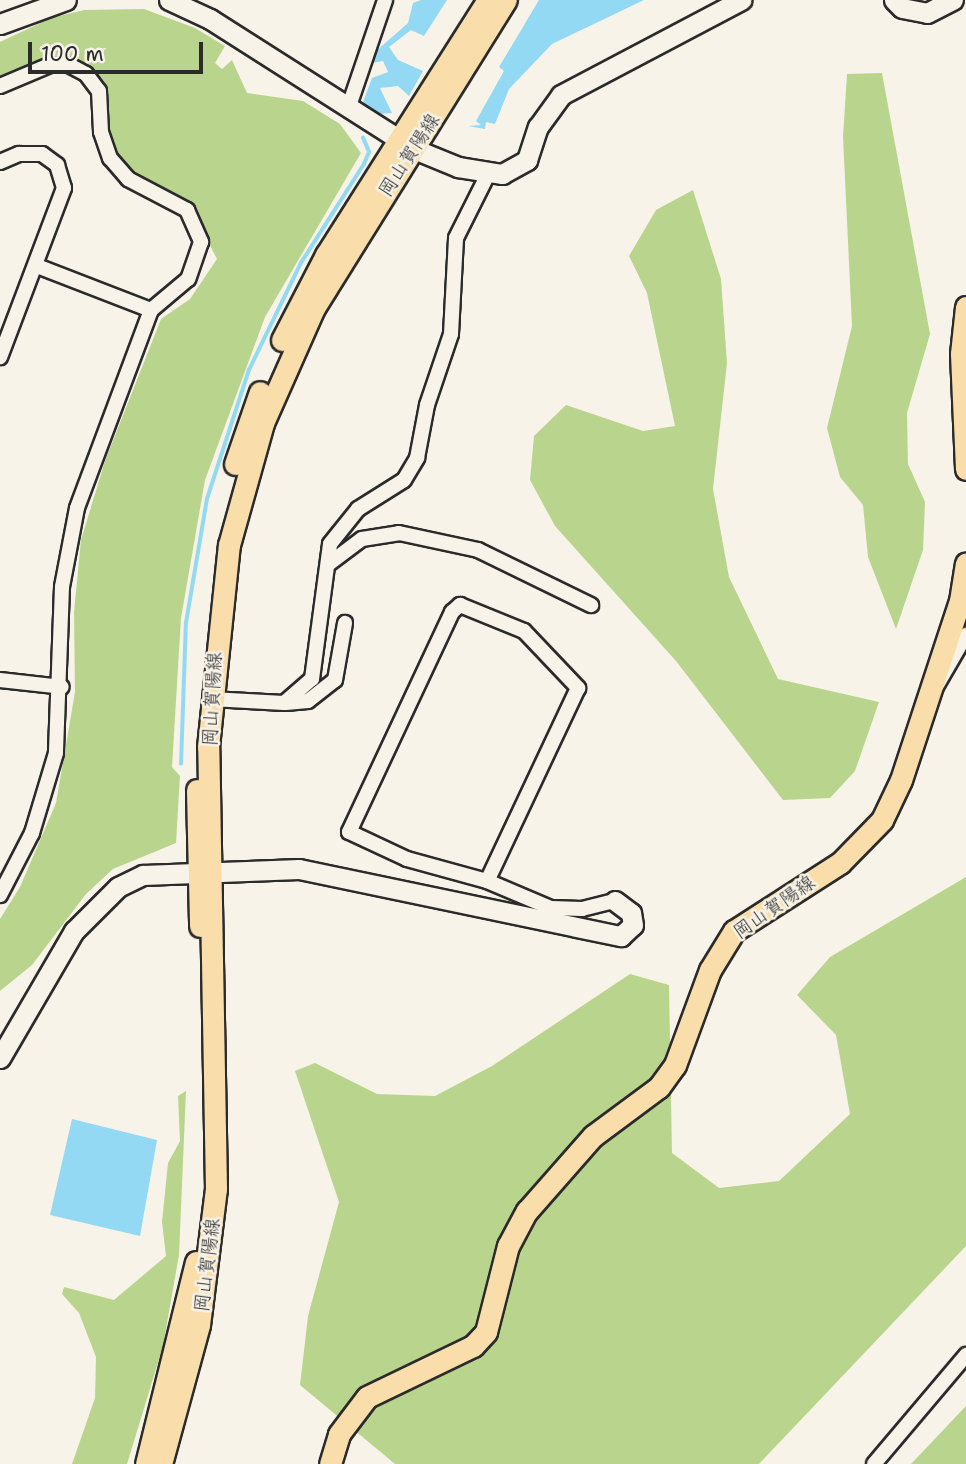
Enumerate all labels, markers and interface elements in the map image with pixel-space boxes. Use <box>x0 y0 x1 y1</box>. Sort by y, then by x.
scale bar <box>32 28 206 72</box>
text: 100 m <box>41 40 104 68</box>
street label: 岡山賀陽線 <box>374 109 444 201</box>
street label: 岡山賀陽線 <box>198 651 226 747</box>
street label: 岡山賀陽線 <box>729 870 819 944</box>
street label: 岡山賀陽線 <box>190 1216 224 1314</box>

